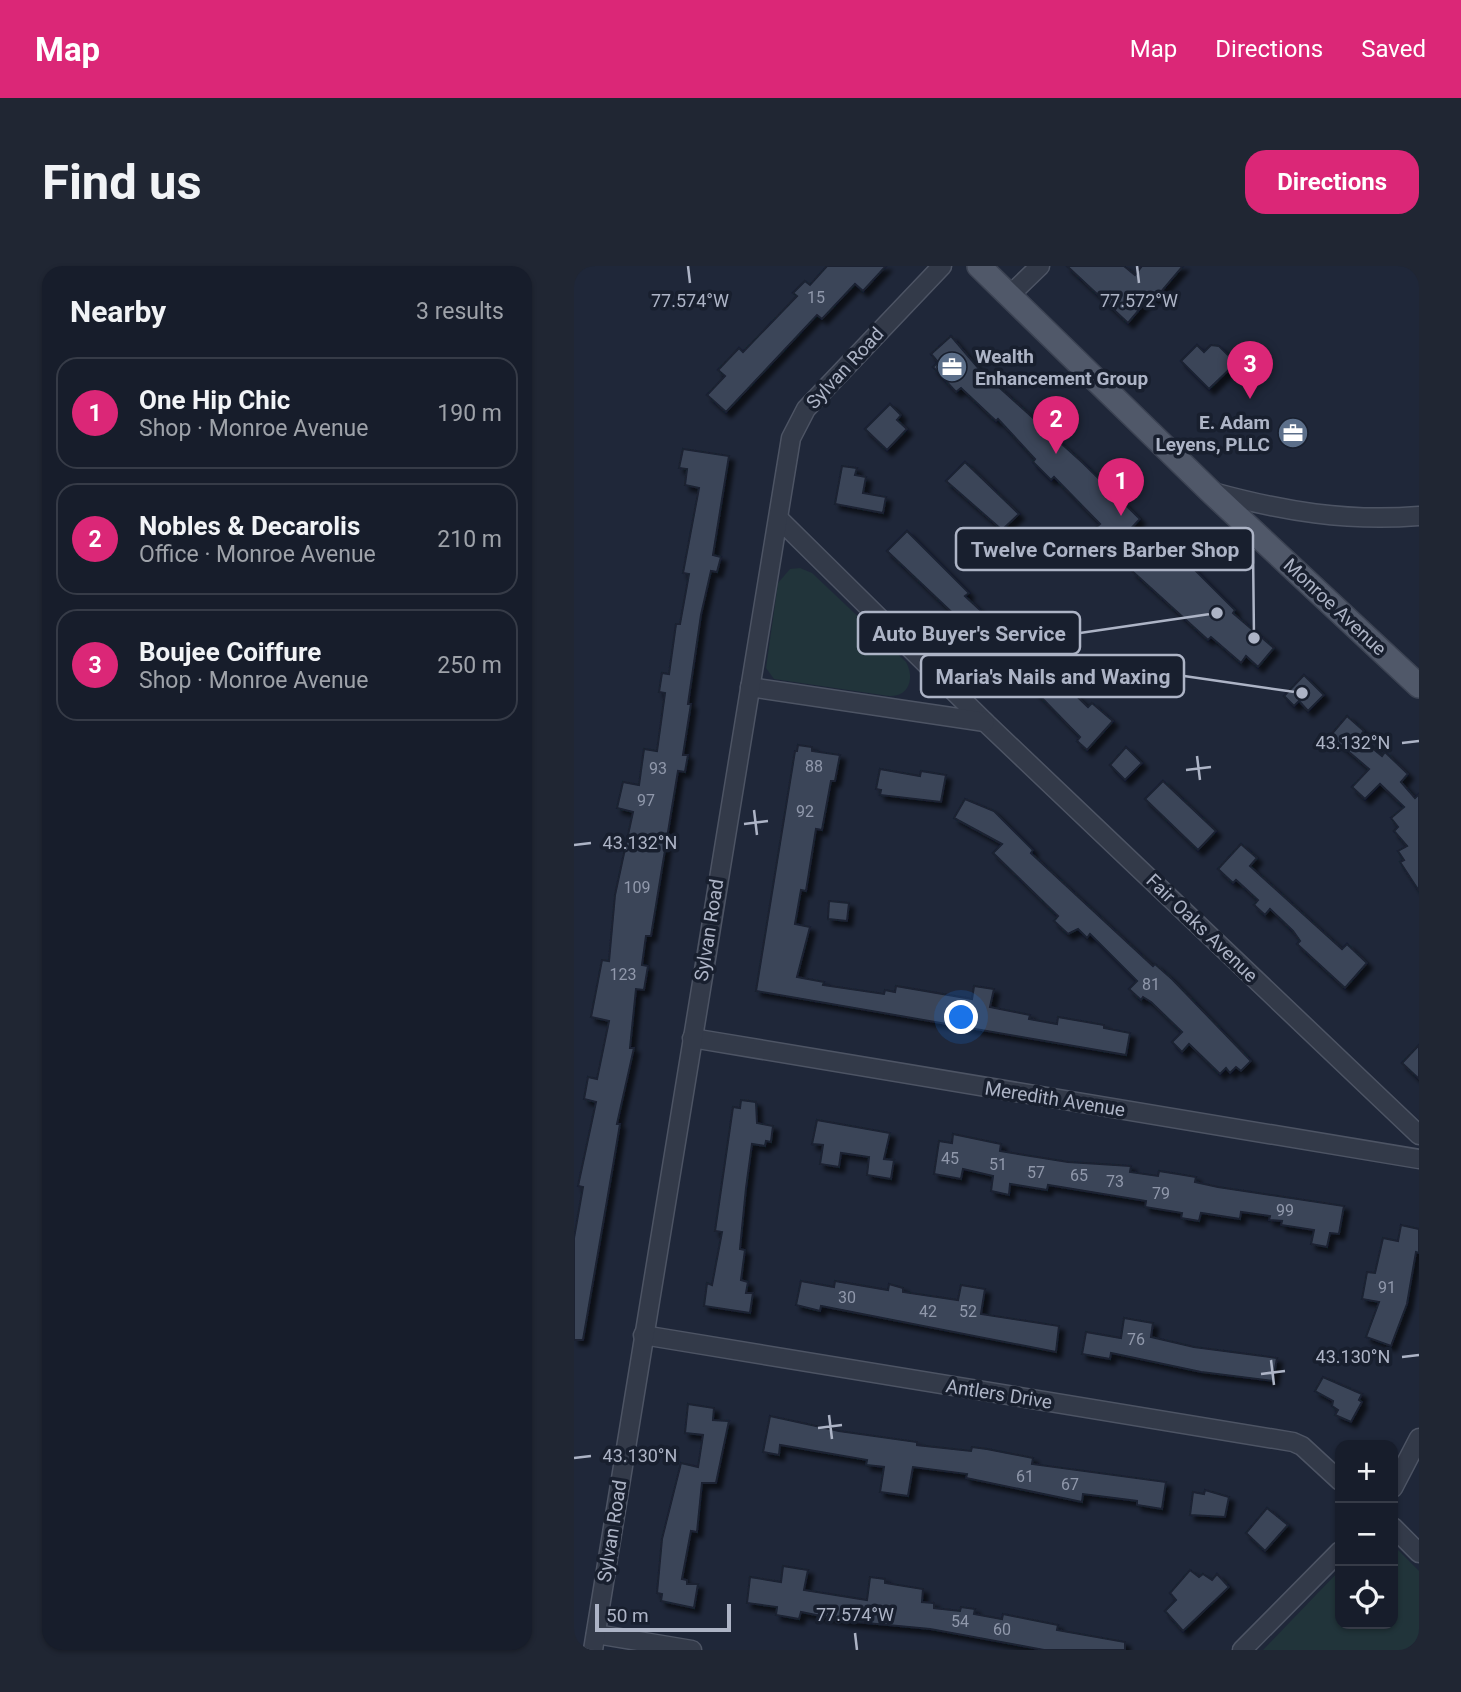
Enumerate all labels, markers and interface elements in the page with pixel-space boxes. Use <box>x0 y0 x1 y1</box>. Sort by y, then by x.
text: Map <box>35 30 100 69</box>
text: Map <box>1130 35 1177 63</box>
text: Directions <box>1215 35 1323 63</box>
text: Saved <box>1361 35 1426 63</box>
button: Directions <box>1245 150 1419 214</box>
text: Find us <box>42 154 202 211</box>
house number: 15 <box>807 288 825 307</box>
text: 77.574°W <box>651 290 729 311</box>
text: 77.572°W <box>1100 290 1178 311</box>
text: Nearby <box>70 294 166 329</box>
text: 3 results <box>416 298 504 325</box>
street label: Sylvan Road <box>801 322 889 414</box>
pin: 3 <box>1227 341 1273 399</box>
place label: Wealth Enhancement Group <box>975 345 1148 390</box>
office icon: Wealth Enhancement Group <box>935 350 969 384</box>
text: One Hip Chic <box>139 385 290 415</box>
pin: 2 <box>1033 396 1079 454</box>
text: 1 <box>88 400 102 427</box>
text: 190 m <box>437 400 502 427</box>
place label: E. Adam Leyens, PLLC <box>1155 411 1270 456</box>
text: Shop · Monroe Avenue <box>139 415 368 442</box>
office icon: E. Adam Leyens, PLLC <box>1276 416 1310 450</box>
pin: 1 <box>1098 458 1144 516</box>
text: Nobles & Decarolis <box>139 511 360 541</box>
text: 2 <box>88 526 102 553</box>
text: 210 m <box>437 526 502 553</box>
callout: Twelve Corners Barber Shop <box>956 528 1253 570</box>
text: Twelve Corners Barber Shop <box>971 538 1240 562</box>
text: Office · Monroe Avenue <box>139 541 376 568</box>
street label: Monroe Avenue <box>1279 554 1391 660</box>
callout: Auto Buyer's Service <box>858 612 1080 654</box>
text: Auto Buyer's Service <box>872 622 1066 646</box>
text: Boujee Coiffure <box>139 637 321 667</box>
text: 3 <box>88 652 102 679</box>
text: 250 m <box>437 652 502 679</box>
callout: Maria's Nails and Waxing <box>921 655 1184 697</box>
text: Maria's Nails and Waxing <box>936 665 1170 689</box>
text: Shop · Monroe Avenue <box>139 667 368 694</box>
text: 43.132°N <box>1316 732 1390 753</box>
house number: 88 <box>805 757 823 776</box>
house number: 93 <box>649 759 667 778</box>
house number: 97 <box>637 791 655 810</box>
house number: 92 <box>796 802 814 821</box>
text: 43.132°N <box>603 832 677 853</box>
street label: Fair Oaks Avenue <box>1142 869 1262 987</box>
street label: Sylvan Road <box>690 877 728 983</box>
house number: 109 <box>624 878 650 897</box>
house number: 123 <box>610 965 636 984</box>
house number: 81 <box>1142 975 1160 994</box>
your location <box>944 1000 978 1034</box>
street label: Meredith Avenue <box>983 1077 1127 1121</box>
house number: 45 <box>941 1149 959 1168</box>
house number: 51 <box>989 1155 1007 1174</box>
house number: 57 <box>1027 1163 1045 1182</box>
house number: 65 <box>1070 1166 1088 1185</box>
house number: 73 <box>1106 1172 1124 1191</box>
house number: 79 <box>1152 1184 1170 1203</box>
house number: 99 <box>1276 1201 1294 1220</box>
house number: 91 <box>1378 1278 1396 1297</box>
house number: 30 <box>838 1288 856 1307</box>
house number: 42 <box>919 1302 937 1321</box>
house number: 52 <box>959 1302 977 1321</box>
house number: 76 <box>1127 1330 1145 1349</box>
text: 43.130°N <box>1316 1346 1390 1367</box>
street label: Antlers Drive <box>944 1374 1054 1414</box>
map controls <box>1335 1440 1398 1629</box>
button: + <box>1335 1440 1398 1503</box>
text: 43.130°N <box>603 1445 677 1466</box>
house number: 61 <box>1016 1467 1034 1486</box>
house number: 67 <box>1061 1475 1079 1494</box>
street label: Sylvan Road <box>593 1478 631 1584</box>
button: − <box>1335 1503 1398 1566</box>
button: locate <box>1335 1566 1398 1629</box>
scale bar <box>595 1601 732 1633</box>
text: 50 m <box>606 1604 649 1627</box>
text: 77.574°W <box>816 1604 894 1625</box>
house number: 54 <box>951 1612 969 1631</box>
house number: 60 <box>993 1620 1011 1639</box>

